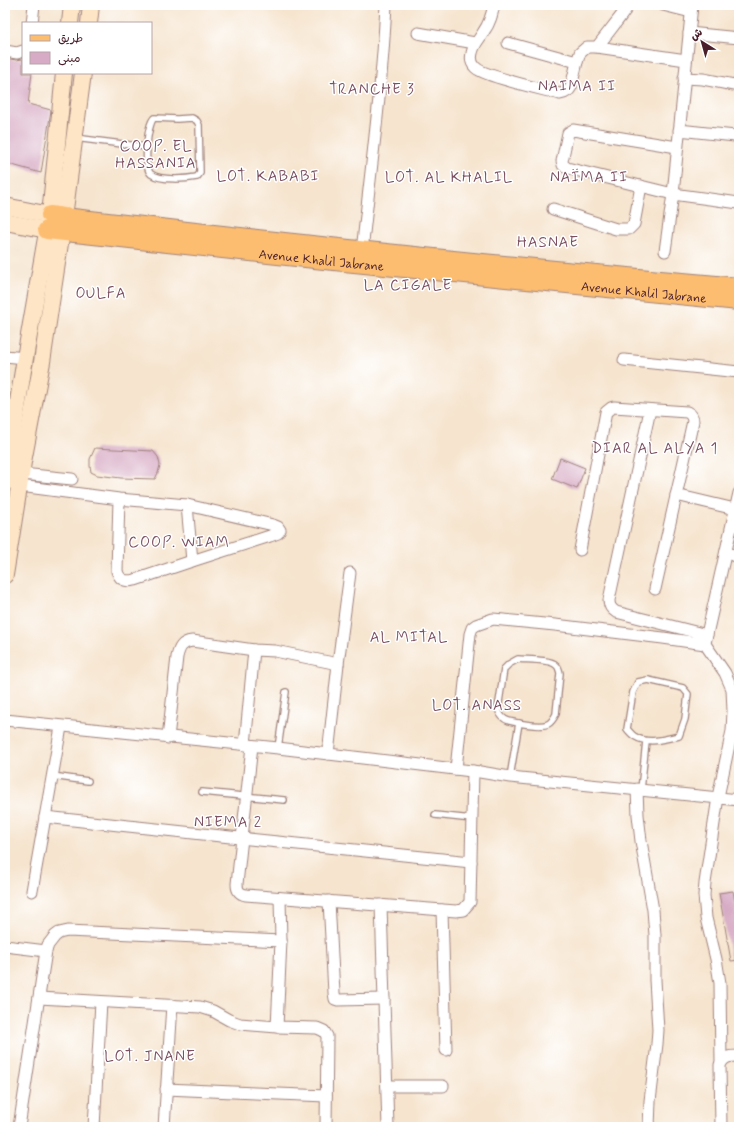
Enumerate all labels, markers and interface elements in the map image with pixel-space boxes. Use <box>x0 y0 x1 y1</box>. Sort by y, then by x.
legend <box>22 22 152 74</box>
north arrow <box>682 22 722 62</box>
text: ش <box>688 26 706 44</box>
text: طريق <box>58 31 83 47</box>
text: مبنى <box>58 51 81 67</box>
district label: NAIMA II <box>538 77 616 97</box>
district label: TRANCHE 3 <box>329 80 415 100</box>
district label: COOP. EL HASSANIA <box>115 137 197 174</box>
district label: LOT. KABABI <box>217 167 319 187</box>
district label: LOT. AL KHALIL <box>385 168 513 188</box>
district label: NAÏMA II <box>550 168 628 188</box>
district label: HASNAE <box>517 233 579 253</box>
street label: Avenue Khalil Jabrane <box>258 246 385 276</box>
district label: LA CIGALE <box>364 276 452 296</box>
street label: Avenue Khalil Jabrane <box>580 278 707 308</box>
district label: OULFA <box>75 284 127 304</box>
district label: DIAR AL ALYA 1 <box>592 439 718 459</box>
district label: COOP. WIAM <box>128 533 230 553</box>
district label: AL MITAL <box>370 628 448 648</box>
district label: LOT. ANASS <box>432 696 522 716</box>
district label: NIEMA 2 <box>194 813 262 833</box>
district label: LOT. JNANE <box>104 1047 196 1067</box>

